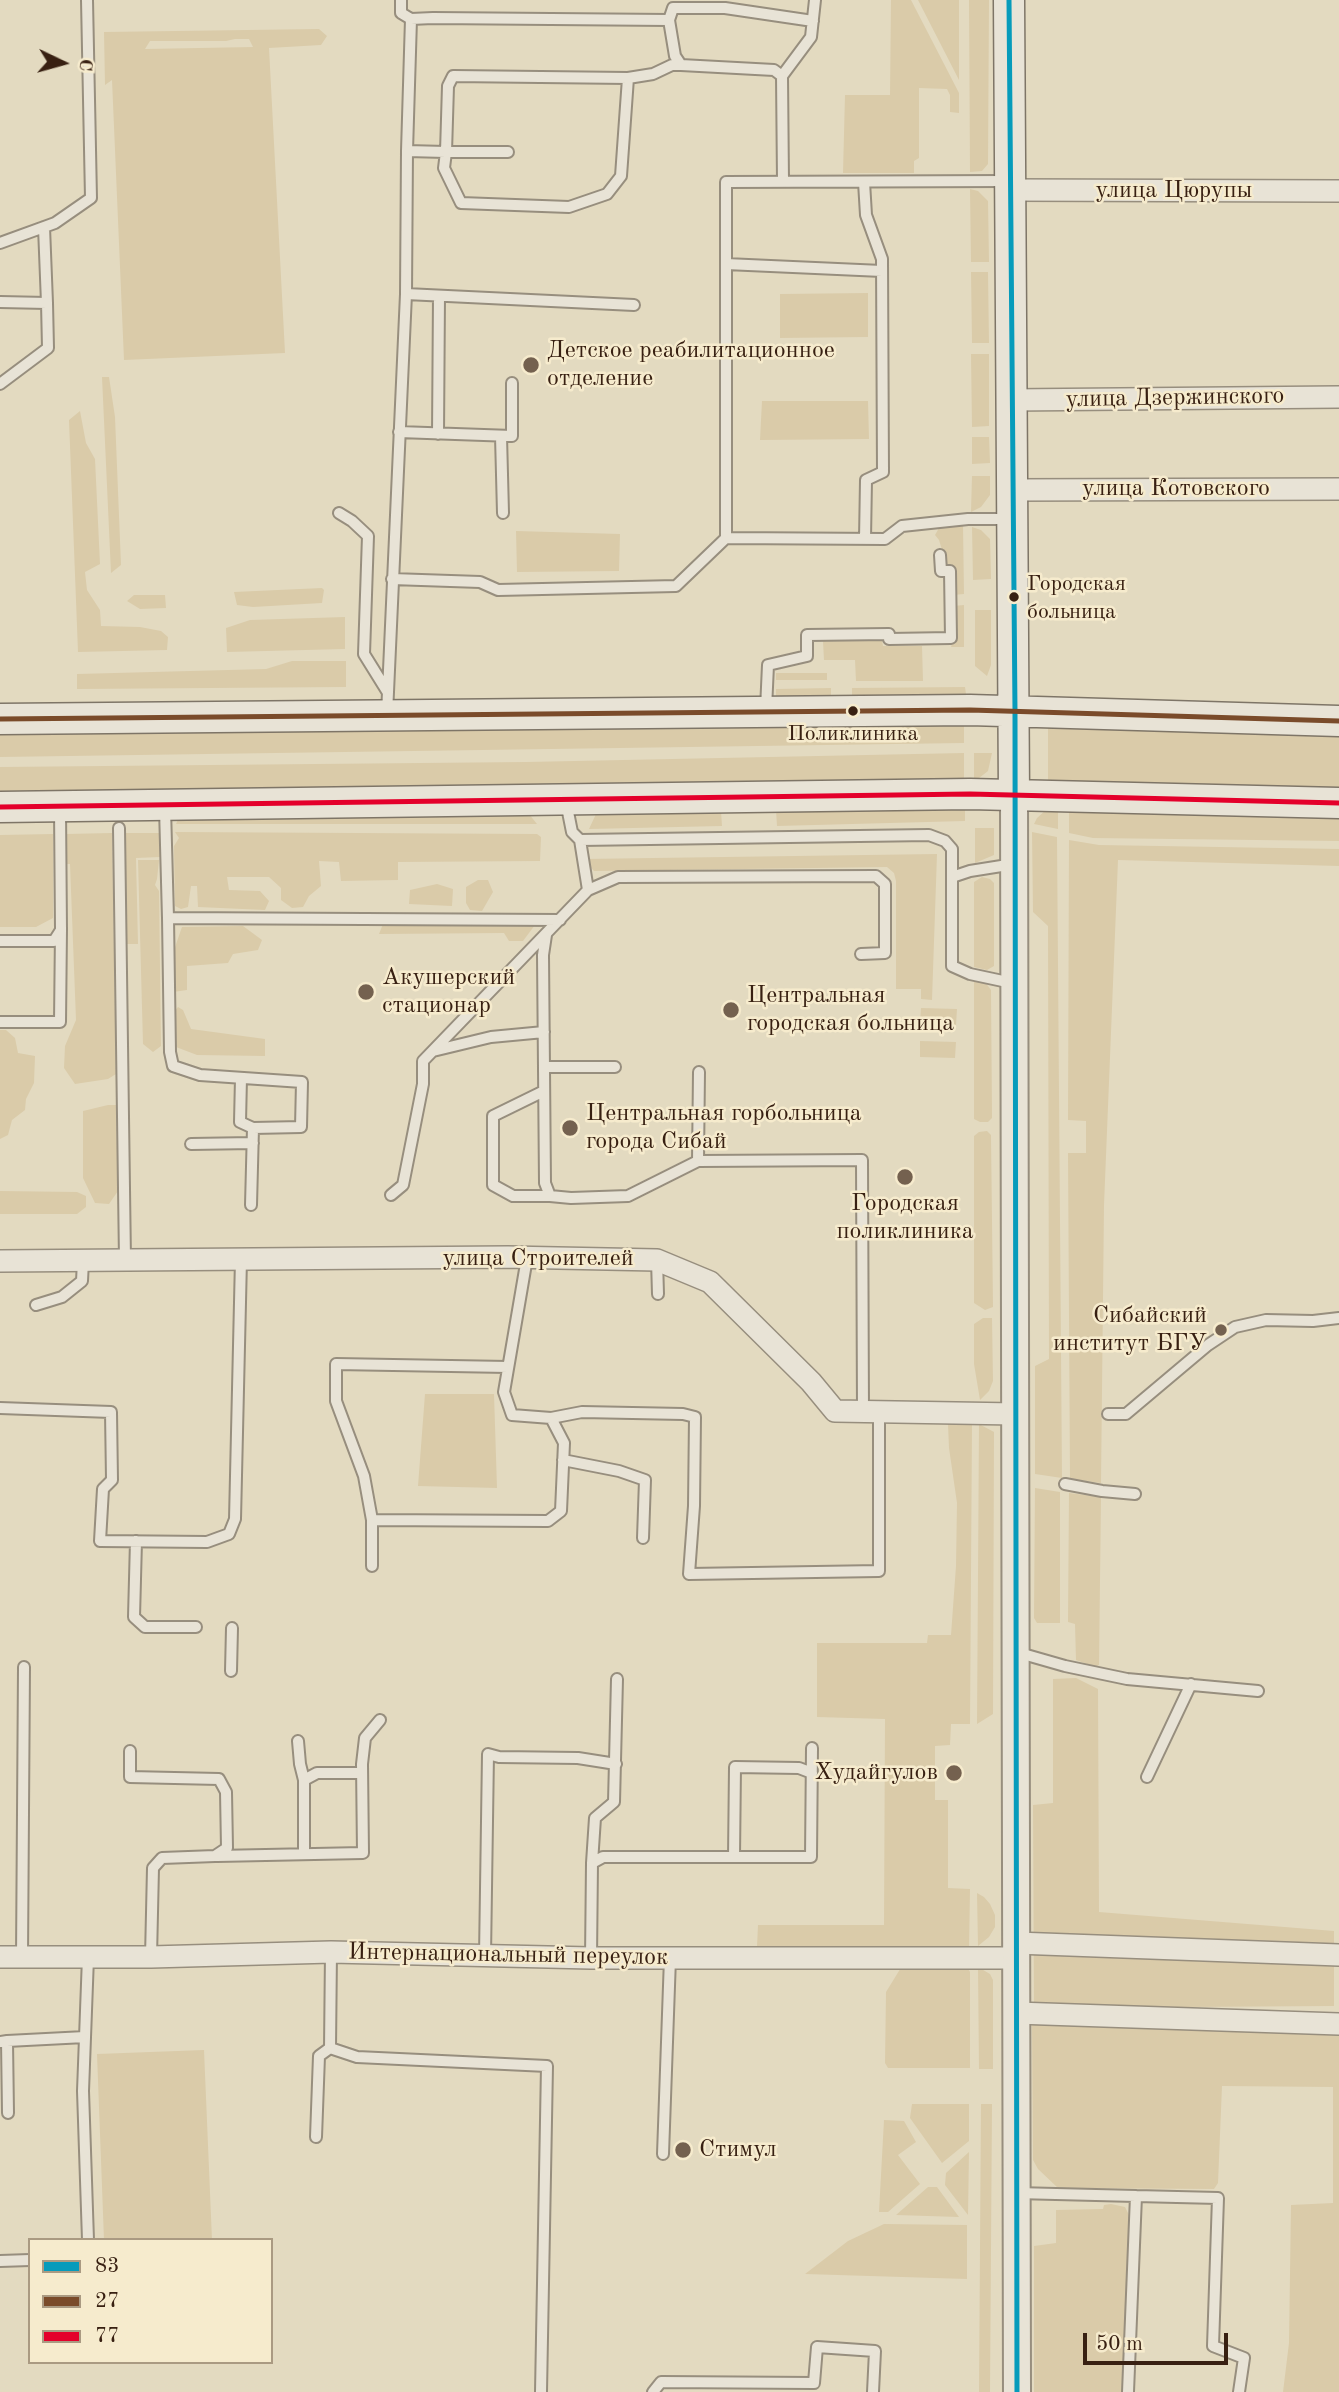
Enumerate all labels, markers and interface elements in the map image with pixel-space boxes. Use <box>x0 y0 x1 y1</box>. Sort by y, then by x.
north arrow <box>28 28 98 98</box>
text: С <box>74 58 94 72</box>
street label: улица Цюрупы <box>1096 177 1252 205</box>
place label: Детское реабилитационное отделение <box>547 337 835 393</box>
marker: Детское реабилитационное отделение <box>521 355 541 375</box>
street label: улица Дзержинского <box>1065 382 1285 414</box>
street label: улица Котовского <box>1082 475 1270 503</box>
place label: Городская больница <box>1027 571 1126 622</box>
marker: Городская больница <box>1007 590 1021 604</box>
marker: Поликлиника <box>846 704 860 718</box>
place label: Поликлиника <box>788 721 918 747</box>
place label: Акушерский стационар <box>382 964 515 1020</box>
marker: Акушерский стационар <box>356 982 376 1002</box>
place label: Центральная городская больница <box>747 982 954 1038</box>
marker: Центральная городская больница <box>721 1000 741 1020</box>
place label: Центральная горбольница города Сибай <box>586 1100 862 1156</box>
marker: Центральная горбольница города Сибай <box>560 1118 580 1138</box>
marker: Городская поликлиника <box>895 1167 915 1187</box>
place label: Городская поликлиника <box>836 1190 974 1246</box>
street label: улица Строителей <box>442 1245 634 1273</box>
place label: Сибайский институт БГУ <box>1053 1302 1207 1358</box>
marker: Сибайский институт БГУ <box>1213 1322 1229 1338</box>
place label: Худайгулов <box>814 1759 938 1787</box>
marker: Худайгулов <box>944 1763 964 1783</box>
street label: Интернациональный переулок <box>348 1938 668 1972</box>
place label: Стимул <box>699 2136 777 2164</box>
marker: Стимул <box>673 2140 693 2160</box>
legend <box>28 2238 273 2364</box>
text: 83 <box>95 2256 119 2277</box>
text: 27 <box>95 2291 119 2312</box>
scale bar <box>1087 2318 1232 2362</box>
text: 77 <box>95 2326 119 2347</box>
text: 50 m <box>1096 2334 1143 2355</box>

